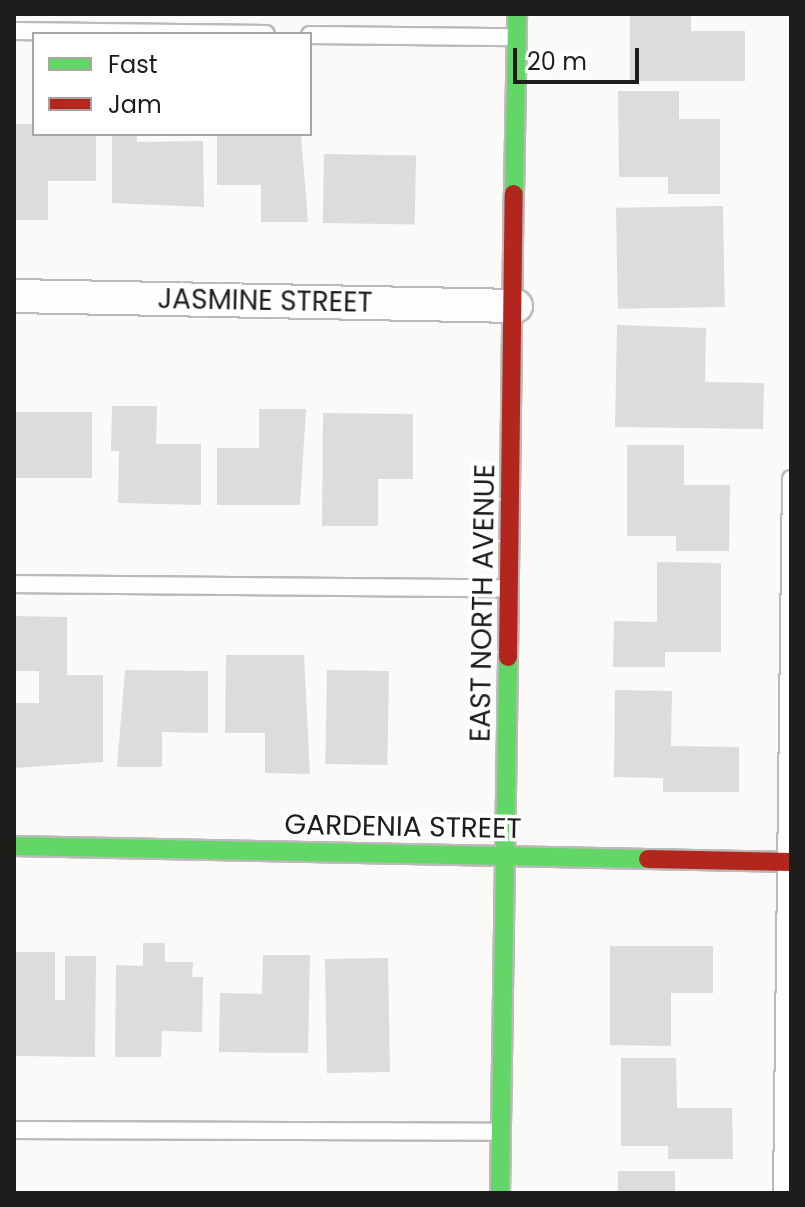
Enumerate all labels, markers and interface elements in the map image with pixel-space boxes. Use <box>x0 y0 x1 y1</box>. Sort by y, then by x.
legend <box>32 32 312 136</box>
scale bar <box>517 32 643 82</box>
text: 20 m <box>527 45 587 78</box>
text: Fast <box>108 48 158 81</box>
text: Jam <box>108 88 162 121</box>
street label: JASMINE STREET <box>157 282 373 320</box>
street label: EAST NORTH AVENUE <box>464 464 502 742</box>
street label: GARDENIA STREET <box>284 808 522 846</box>

